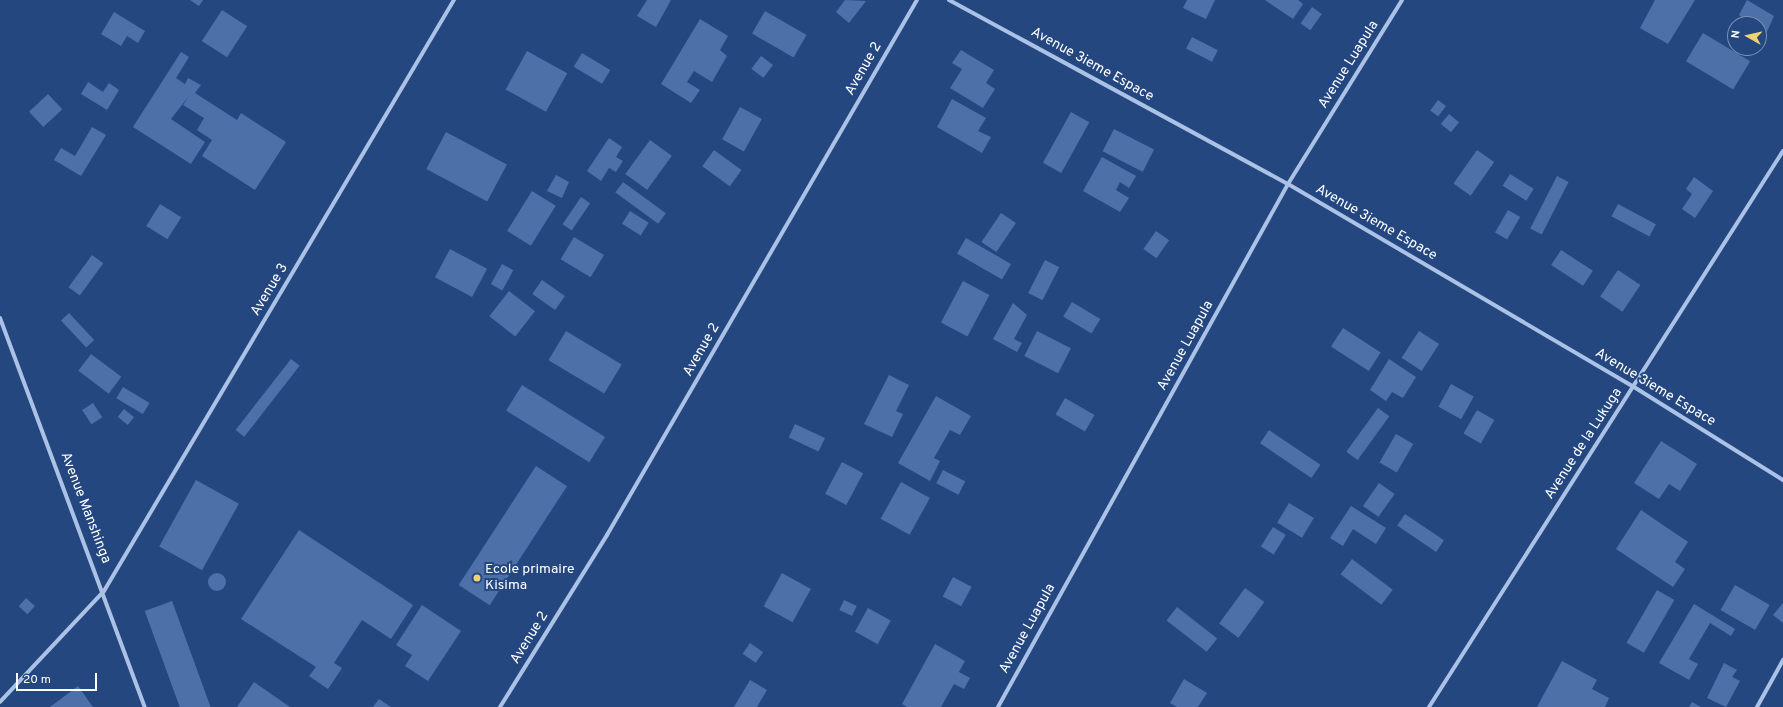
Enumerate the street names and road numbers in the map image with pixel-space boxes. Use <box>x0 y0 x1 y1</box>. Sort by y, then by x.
street label: Avenue Luapula <box>1315 18 1383 112</box>
street label: Avenue 3ieme Espace <box>1028 24 1156 106</box>
street label: Avenue 2 <box>842 39 886 99</box>
street label: Avenue 3ieme Espace <box>1312 181 1440 265</box>
street label: Avenue 3 <box>248 261 292 319</box>
street label: Avenue Luapula <box>1154 298 1218 394</box>
street label: Avenue 2 <box>680 320 724 380</box>
street label: Avenue 3ieme Espace <box>1592 345 1718 431</box>
street label: Avenue de la Lukuga <box>1542 385 1626 503</box>
street label: Avenue Manshinga <box>56 450 114 566</box>
street label: Avenue Luapula <box>996 581 1060 677</box>
street label: Avenue 2 <box>507 609 553 667</box>

